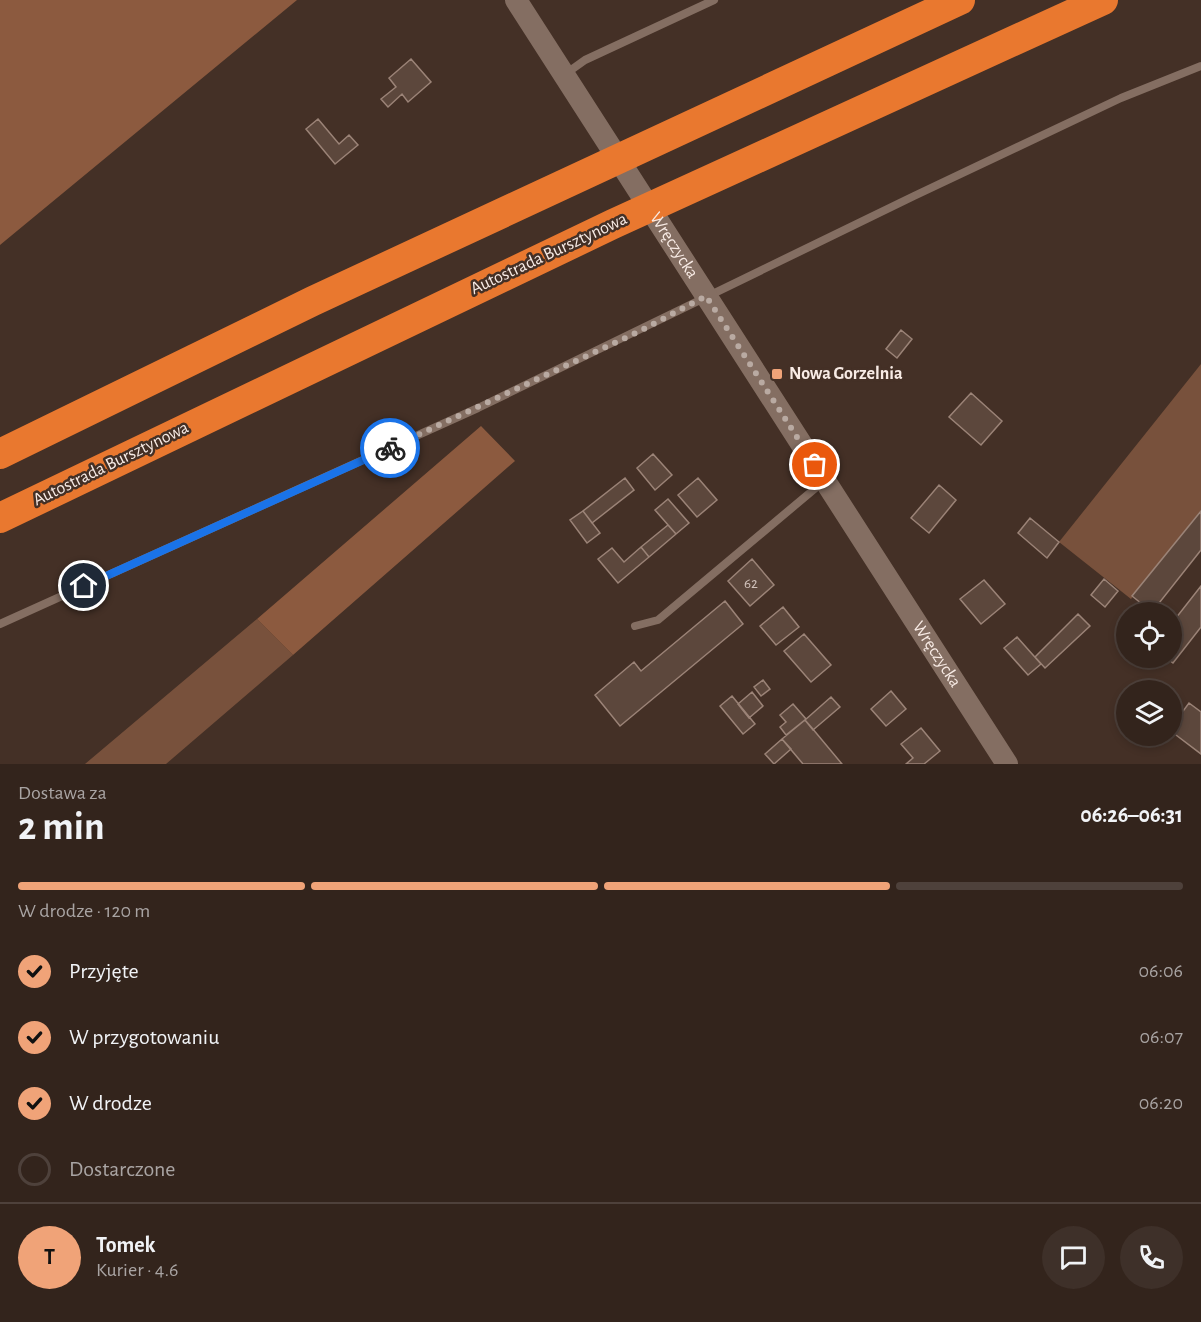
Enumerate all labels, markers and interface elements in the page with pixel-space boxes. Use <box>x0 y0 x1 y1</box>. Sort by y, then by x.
street label: Autostrada Bursztynowa <box>468 210 630 298</box>
street label: Wręczycka <box>646 210 702 282</box>
place label: Nowa Gorzelnia <box>789 365 903 383</box>
marker: Nowa Gorzelnia <box>770 367 784 381</box>
courier <box>360 418 420 478</box>
street label: Autostrada Bursztynowa <box>30 419 192 509</box>
icon: bike <box>374 432 407 465</box>
pin <box>789 439 840 490</box>
icon: bag <box>798 448 831 481</box>
pin <box>58 560 109 611</box>
icon: home <box>67 569 100 602</box>
house number: 62 <box>744 576 758 591</box>
map controls <box>1116 602 1182 746</box>
button: locate <box>1116 602 1182 668</box>
street label: Wręczycka <box>909 618 964 691</box>
button: layers <box>1116 680 1182 746</box>
text: Dostawa za <box>18 783 107 803</box>
text: 06:26–06:31 <box>1080 804 1183 826</box>
text: 2 min <box>18 808 105 847</box>
text: W drodze · 120 m <box>18 901 150 921</box>
icon: check <box>18 955 51 988</box>
text: Przyjęte <box>69 960 139 982</box>
text: 06:06 <box>1139 961 1183 981</box>
icon: check <box>18 1021 51 1054</box>
text: W przygotowaniu <box>69 1026 219 1048</box>
text: 06:07 <box>1140 1027 1183 1047</box>
icon: check <box>18 1087 51 1120</box>
text: W drodze <box>69 1092 152 1114</box>
text: 06:20 <box>1139 1093 1183 1113</box>
text: Dostarczone <box>69 1158 176 1180</box>
button: chat <box>1042 1226 1105 1289</box>
button: phone <box>1120 1226 1183 1289</box>
text: Tomek <box>96 1234 155 1256</box>
text: T <box>44 1246 55 1268</box>
text: Kurier · 4.6 <box>96 1260 178 1280</box>

